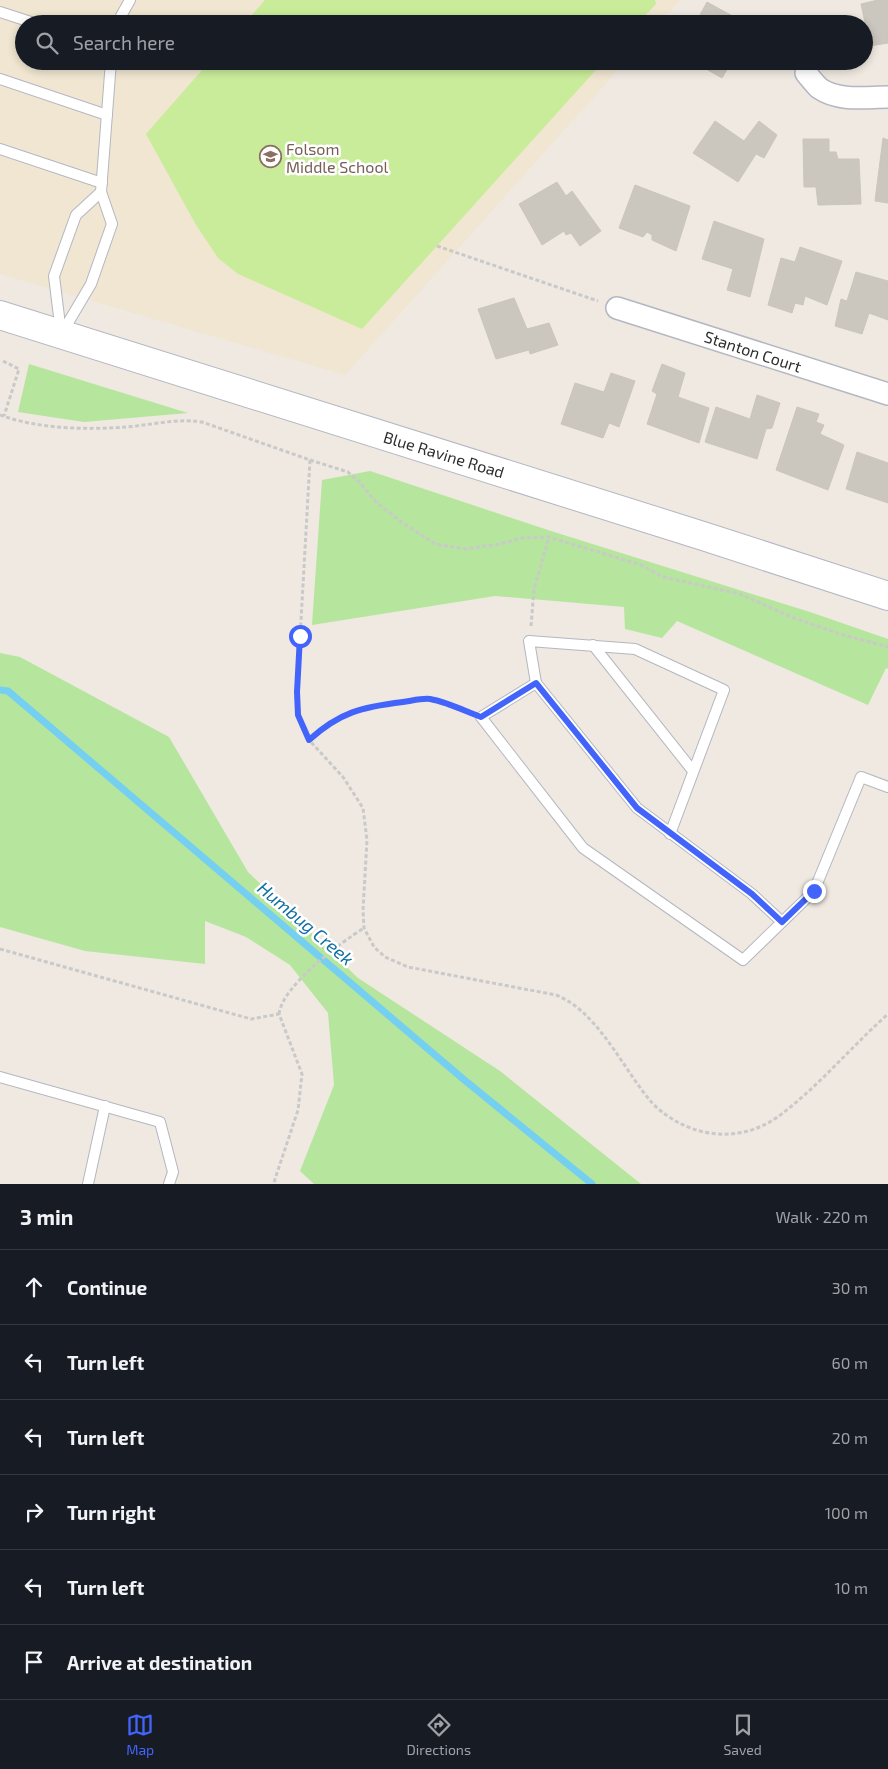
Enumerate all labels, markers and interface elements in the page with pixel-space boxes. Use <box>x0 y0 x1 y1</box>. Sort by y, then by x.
search box <box>15 15 873 70</box>
icon: search <box>33 29 61 57</box>
text: Search here <box>73 31 175 54</box>
place label: Folsom Middle School <box>286 139 389 176</box>
school or university icon: Folsom Middle School <box>258 145 282 169</box>
street label: Stanton Court <box>702 326 804 376</box>
street label: Blue Ravine Road <box>381 427 507 481</box>
route start <box>289 625 312 648</box>
water label: Humbug Creek <box>253 876 359 970</box>
route end <box>803 880 826 903</box>
text: 3 min <box>20 1204 73 1229</box>
text: Walk · 220 m <box>775 1207 868 1226</box>
icon: ahead <box>20 1273 48 1301</box>
text: Continue <box>67 1276 147 1299</box>
text: 30 m <box>832 1278 868 1297</box>
icon: left <box>20 1348 48 1376</box>
text: Turn left <box>67 1351 144 1374</box>
text: 60 m <box>832 1353 868 1372</box>
icon: left <box>20 1423 48 1451</box>
text: Turn left <box>67 1426 144 1449</box>
text: 20 m <box>832 1428 868 1447</box>
icon: right <box>20 1498 48 1526</box>
text: Turn right <box>67 1501 155 1524</box>
text: 100 m <box>825 1503 868 1522</box>
icon: left <box>20 1573 48 1601</box>
text: Turn left <box>67 1576 144 1599</box>
text: 10 m <box>834 1578 868 1597</box>
icon: arrive <box>20 1648 48 1676</box>
text: Arrive at destination <box>67 1651 252 1674</box>
tab: Map <box>126 1711 154 1758</box>
tab: Directions <box>407 1711 471 1758</box>
tab: Saved <box>723 1711 762 1758</box>

